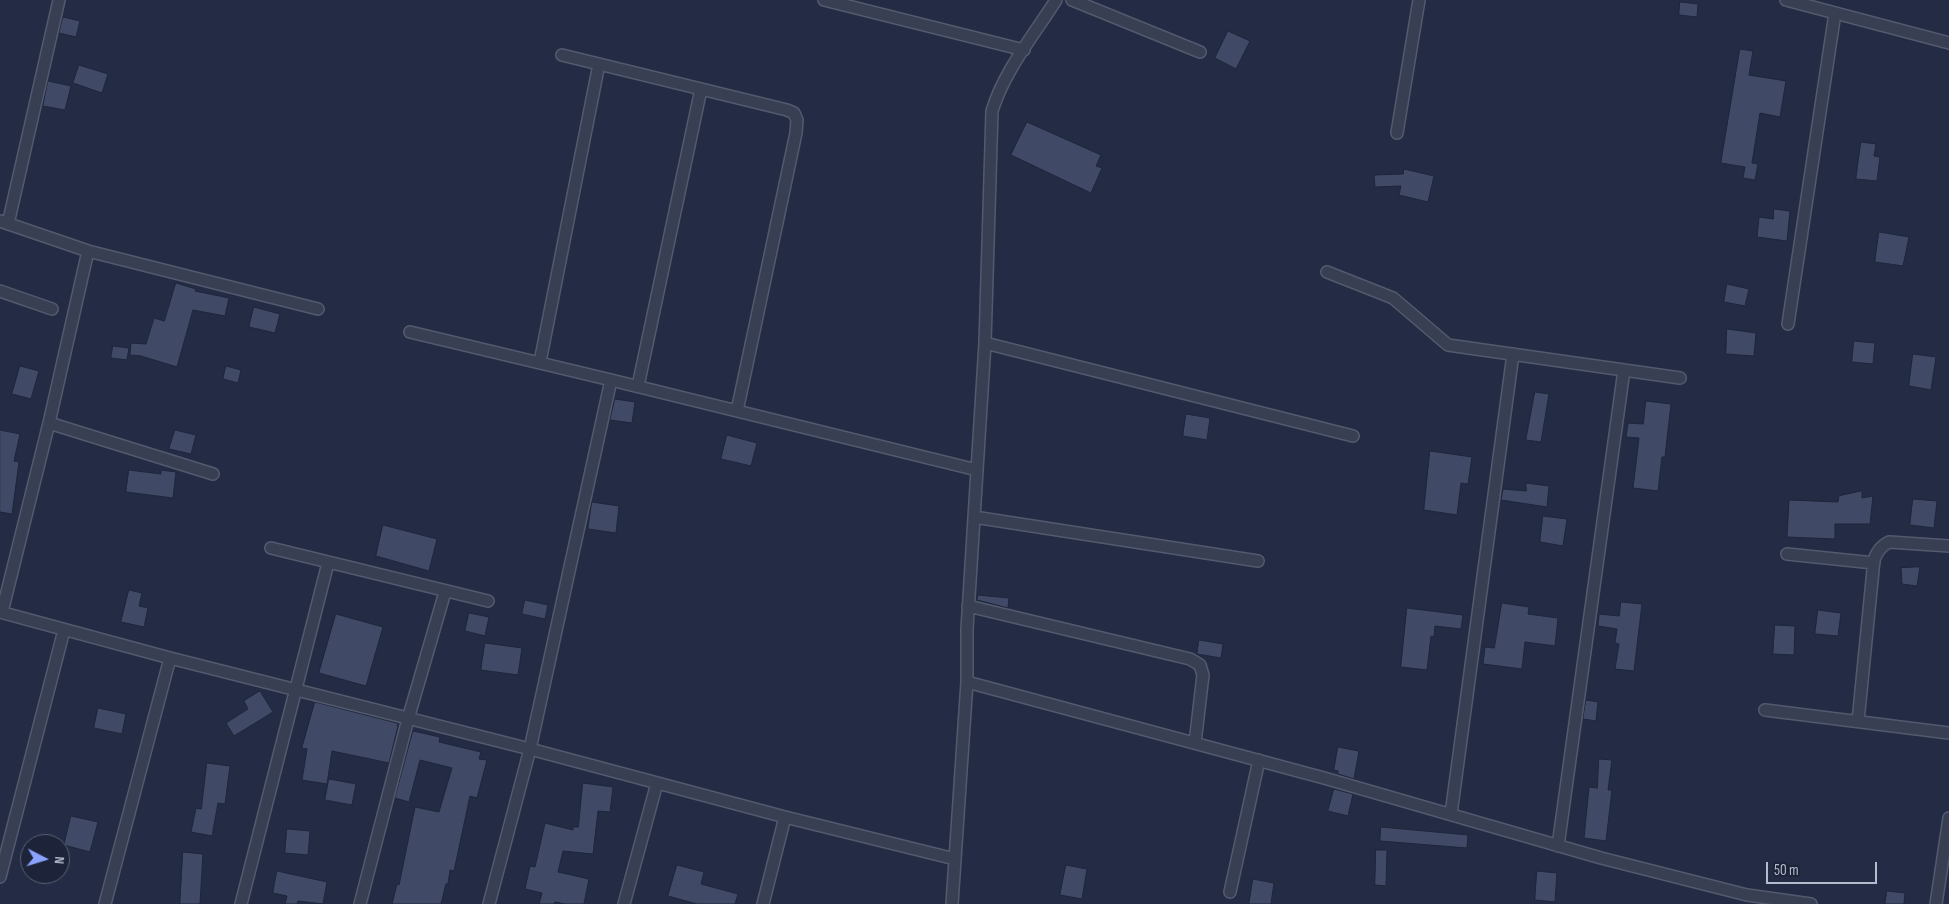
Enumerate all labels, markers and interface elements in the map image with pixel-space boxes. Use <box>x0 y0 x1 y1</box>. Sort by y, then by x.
north arrow <box>20 834 70 884</box>
scale bar <box>1769 852 1880 884</box>
text: N <box>51 856 68 865</box>
text: 50 m <box>1774 861 1799 880</box>

